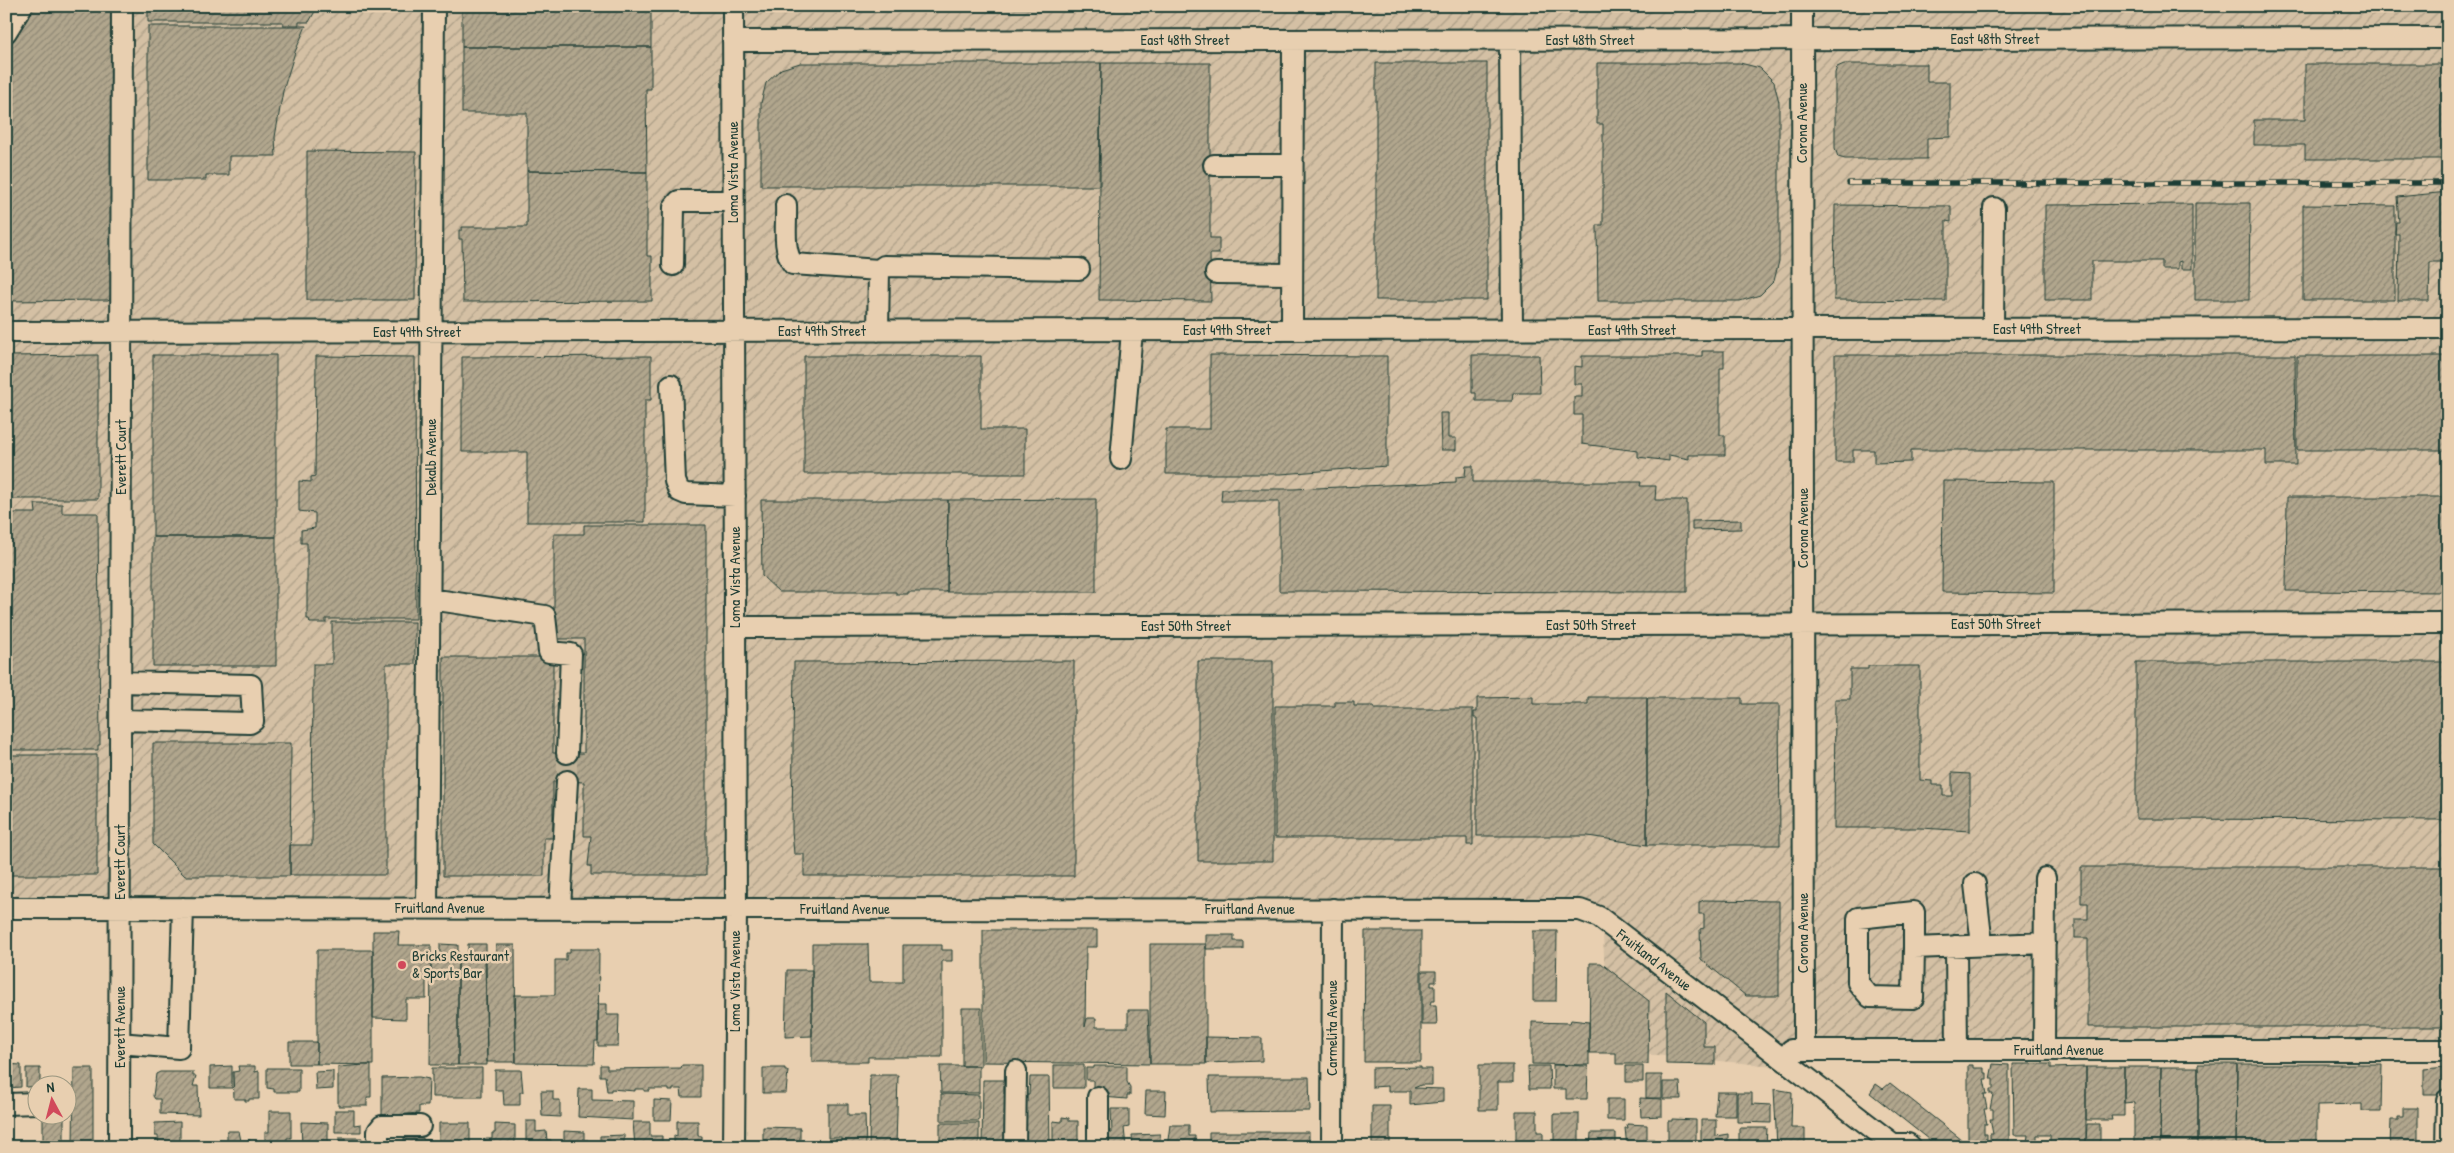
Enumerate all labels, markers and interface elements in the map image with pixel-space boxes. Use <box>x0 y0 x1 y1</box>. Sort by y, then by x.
street label: East 48th Street <box>1951 28 2040 49</box>
street label: East 48th Street <box>1141 29 1230 50</box>
street label: East 48th Street <box>1546 29 1635 50</box>
street label: Corona Avenue <box>1791 83 1812 163</box>
street label: Loma Vista Avenue <box>722 121 743 223</box>
street label: East 49th Street <box>1993 318 2082 339</box>
street label: East 49th Street <box>1183 319 1272 340</box>
street label: East 49th Street <box>1588 319 1677 340</box>
street label: East 49th Street <box>778 320 867 341</box>
street label: East 49th Street <box>373 321 462 342</box>
street label: Everett Court <box>110 419 131 495</box>
street label: Dekalb Avenue <box>420 419 441 495</box>
street label: Corona Avenue <box>1792 488 1813 568</box>
street label: Loma Vista Avenue <box>724 526 745 628</box>
street label: East 50th Street <box>1951 613 2042 634</box>
street label: East 50th Street <box>1546 614 1637 635</box>
street label: East 50th Street <box>1141 615 1232 636</box>
street label: Everett Court <box>109 824 130 900</box>
street label: Corona Avenue <box>1792 893 1813 973</box>
street label: Fruitland Avenue <box>394 897 485 918</box>
street label: Fruitland Avenue <box>799 898 890 919</box>
street label: Fruitland Avenue <box>1204 898 1295 919</box>
street label: Fruitland Avenue <box>1612 923 1696 996</box>
street label: Loma Vista Avenue <box>724 930 745 1032</box>
place label: Bricks Restaurant & Sports Bar <box>412 945 510 983</box>
marker: Bricks Restaurant & Sports Bar <box>396 959 408 971</box>
street label: Carmelita Avenue <box>1321 980 1342 1076</box>
street label: Everett Avenue <box>109 986 130 1068</box>
street label: Fruitland Avenue <box>2013 1039 2104 1060</box>
north arrow <box>28 1076 78 1126</box>
text: N <box>45 1077 56 1096</box>

